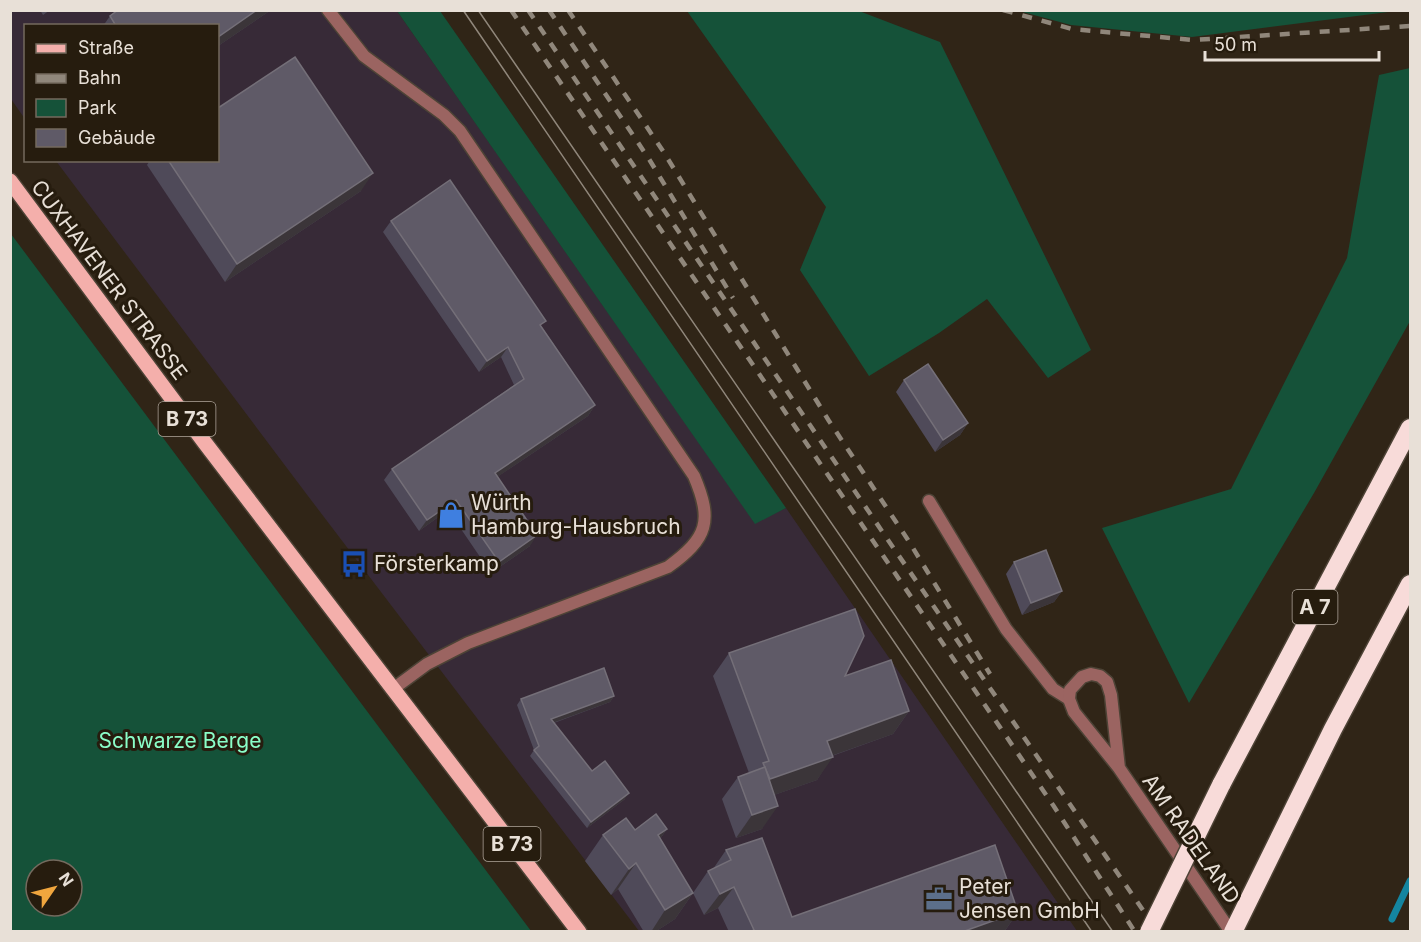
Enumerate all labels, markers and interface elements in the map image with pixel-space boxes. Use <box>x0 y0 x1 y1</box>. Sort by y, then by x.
legend <box>24 24 219 162</box>
scale bar <box>1205 24 1379 62</box>
text: 50 m <box>1214 34 1257 55</box>
text: Straße <box>78 37 134 58</box>
text: Bahn <box>78 67 121 88</box>
text: Park <box>78 97 117 118</box>
text: Gebäude <box>78 127 155 148</box>
street label: CUXHAVENER STRASSE <box>26 175 193 384</box>
road number: B 73 <box>158 402 216 436</box>
place label: Würth Hamburg-Hausbruch <box>471 490 681 539</box>
shop icon: Würth Hamburg-Hausbruch <box>436 500 466 530</box>
bus stop icon: Försterkamp <box>339 549 369 579</box>
place label: Försterkamp <box>374 551 499 576</box>
road number: A 7 <box>1292 590 1338 624</box>
park label: Schwarze Berge <box>99 728 261 753</box>
street label: AM RADELAND <box>1137 769 1245 908</box>
road number: B 73 <box>484 827 540 861</box>
north arrow <box>24 858 84 918</box>
text: N <box>55 869 78 890</box>
place label: Peter Jensen GmbH <box>959 874 1100 923</box>
office icon: Peter Jensen GmbH <box>924 884 954 914</box>

